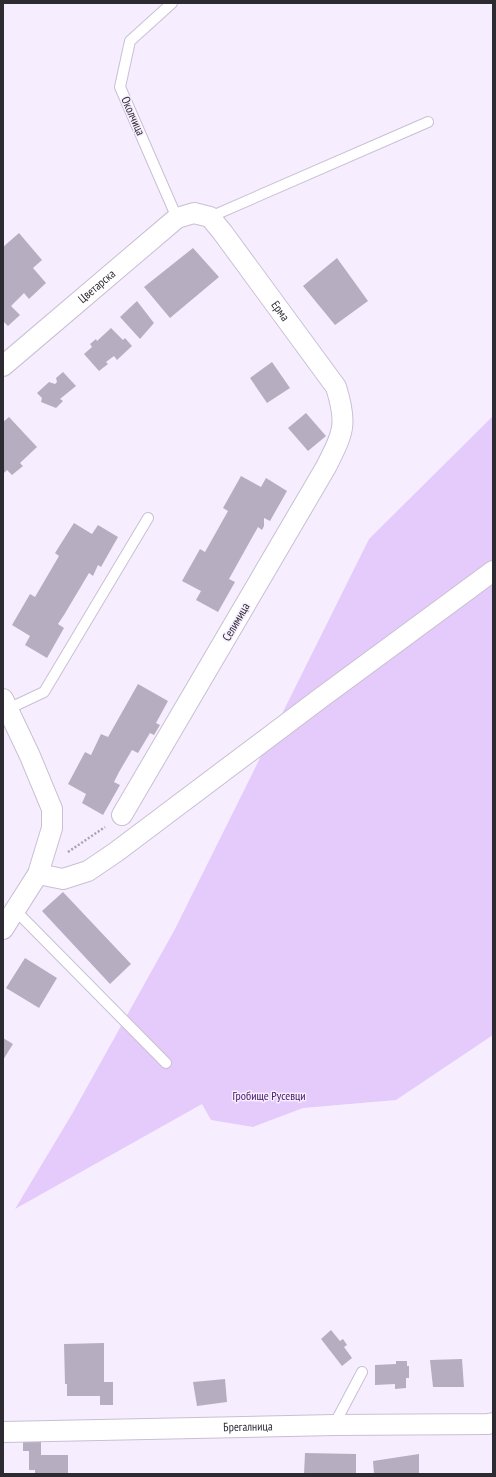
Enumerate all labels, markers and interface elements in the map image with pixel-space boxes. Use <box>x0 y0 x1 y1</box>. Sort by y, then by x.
street label: Околчица <box>118 94 149 138</box>
street label: Цветарска <box>75 266 118 306</box>
street label: Ерма <box>268 298 293 324</box>
street label: Селимица <box>219 600 253 644</box>
park label: Гробище Русевци <box>232 1088 306 1103</box>
street label: Брегалница <box>223 1418 273 1434</box>

